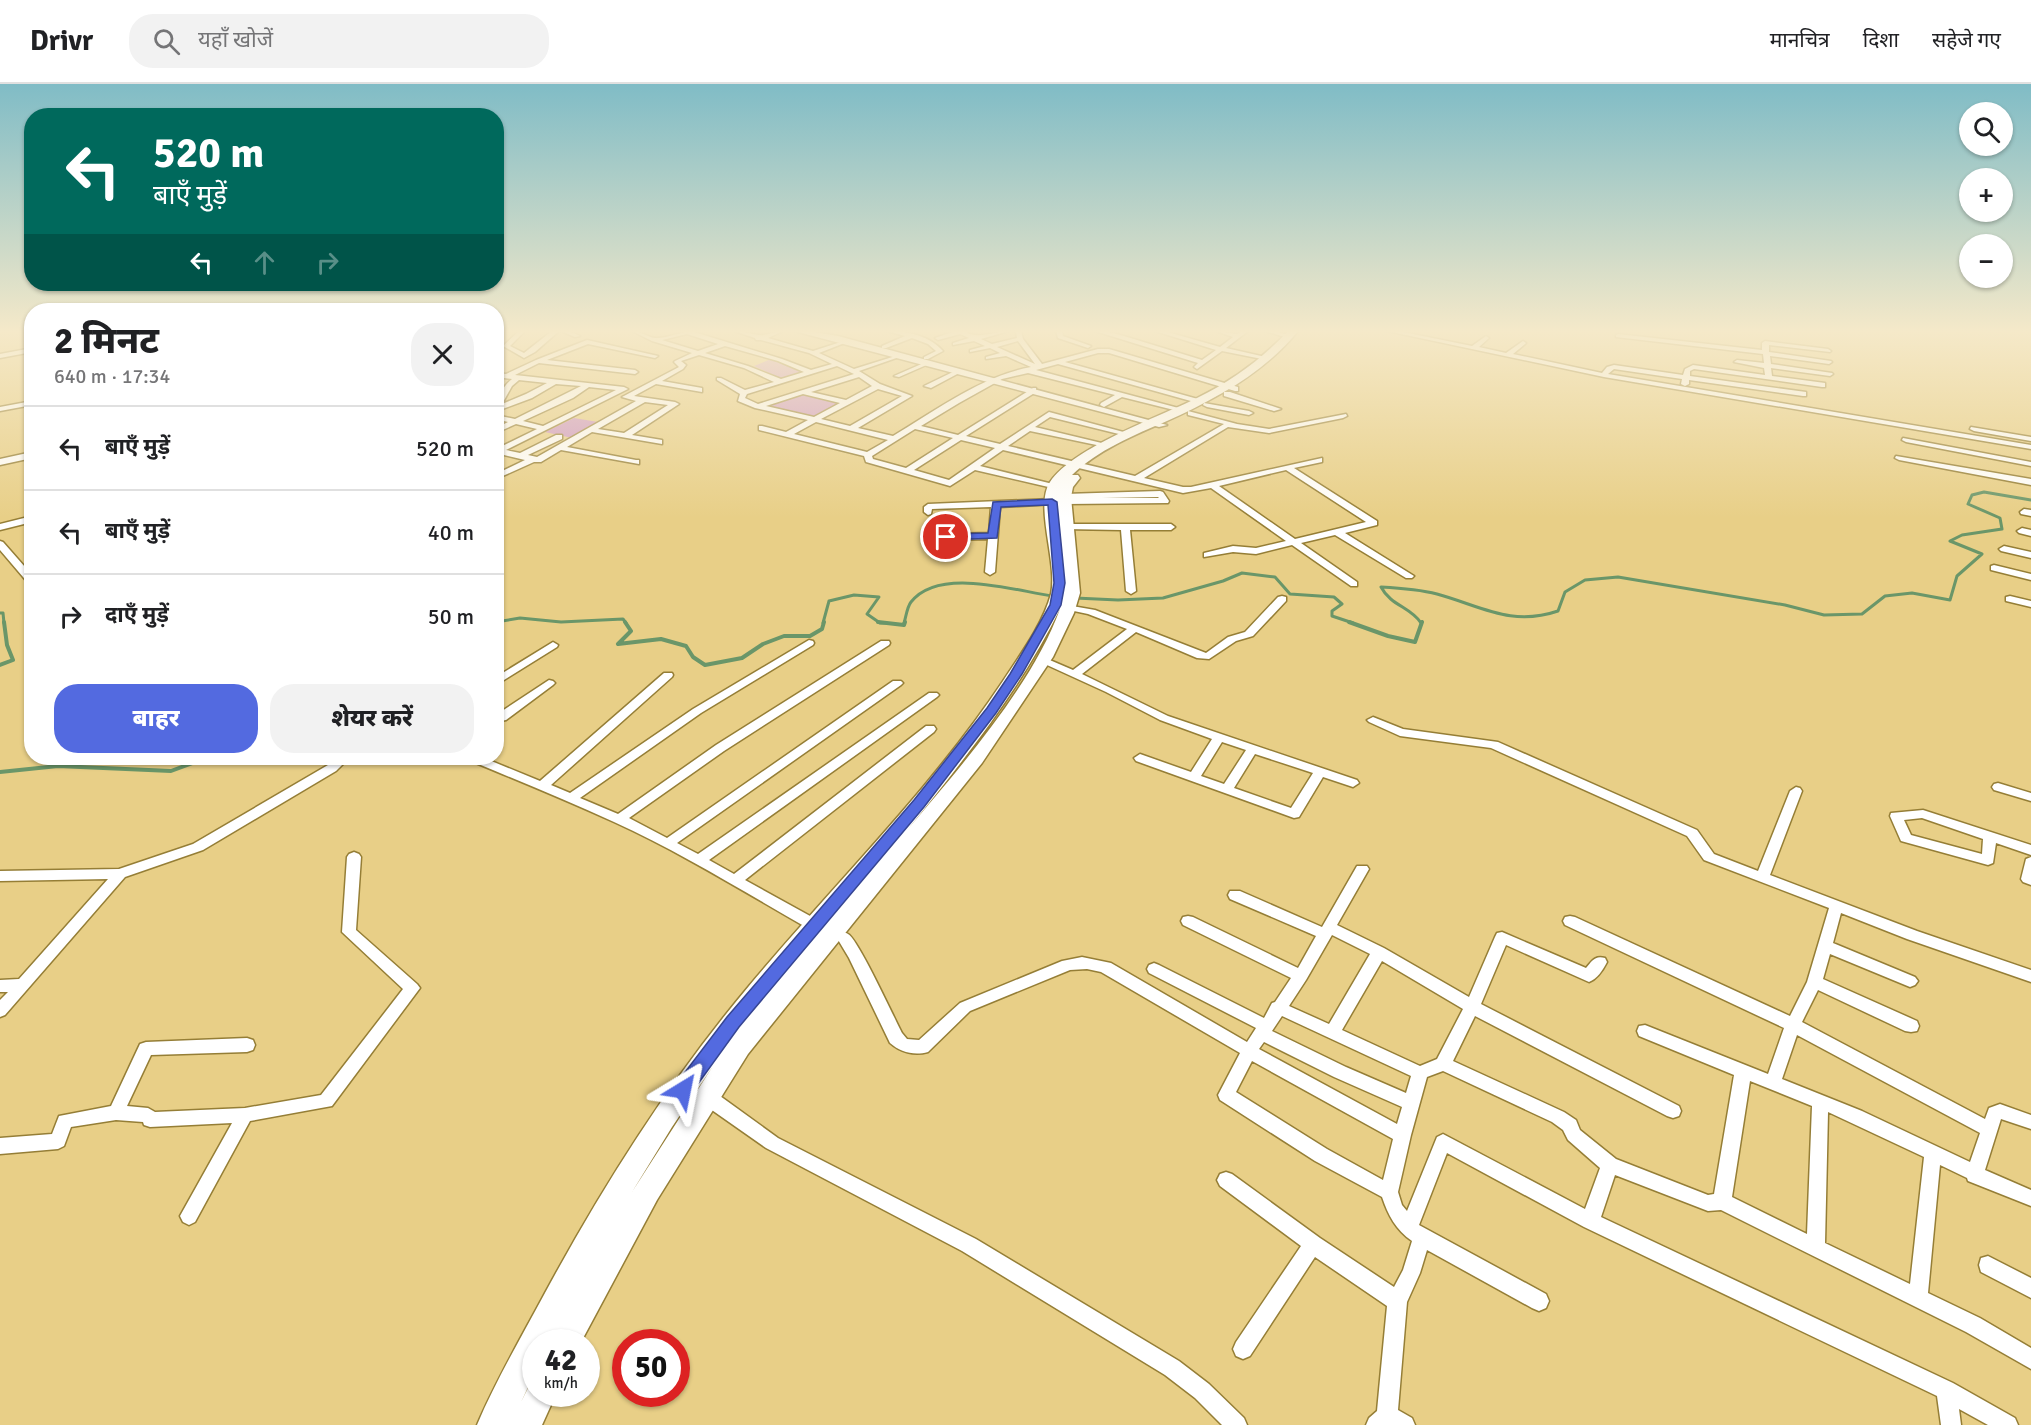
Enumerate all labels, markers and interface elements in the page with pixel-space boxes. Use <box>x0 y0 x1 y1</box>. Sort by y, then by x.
search box <box>129 14 549 68</box>
text: Drivr <box>30 24 93 58</box>
icon: search <box>150 25 183 58</box>
text: यहाँ खोजें <box>198 26 273 53</box>
text: मानचित्र <box>1770 27 1830 53</box>
text: दिशा <box>1863 27 1899 53</box>
text: सहेजे गए <box>1932 27 2001 53</box>
map controls <box>1959 102 2013 288</box>
button: search <box>1959 102 2013 156</box>
text: 520 m <box>153 128 264 179</box>
icon: left <box>54 132 132 210</box>
button: + <box>1959 168 2013 222</box>
text: बाएँ मुड़ें <box>153 179 227 212</box>
button: − <box>1959 234 2013 288</box>
icon: left <box>185 246 218 279</box>
icon: ahead <box>248 246 281 279</box>
icon: right <box>311 246 344 279</box>
text: 2 मिनट <box>54 319 159 364</box>
button: close <box>411 323 474 386</box>
text: 640 m · 17:34 <box>54 364 170 389</box>
icon: left <box>54 432 87 465</box>
text: बाएँ मुड़ें <box>105 433 170 460</box>
text: 520 m <box>416 435 474 462</box>
pin <box>920 511 971 562</box>
icon: left <box>54 516 87 549</box>
text: बाएँ मुड़ें <box>105 517 170 544</box>
text: 40 m <box>428 519 474 546</box>
icon: arrive <box>929 520 962 553</box>
icon: right <box>54 600 87 633</box>
text: दाएँ मुड़ें <box>105 601 169 628</box>
text: 50 m <box>428 603 474 630</box>
button: बाहर <box>54 684 258 753</box>
button: शेयर करें <box>270 684 474 753</box>
position arrow <box>651 1058 715 1122</box>
speed limit sign: 50 <box>612 1329 690 1407</box>
text: 42 <box>545 1342 577 1379</box>
text: km/h <box>544 1374 578 1392</box>

